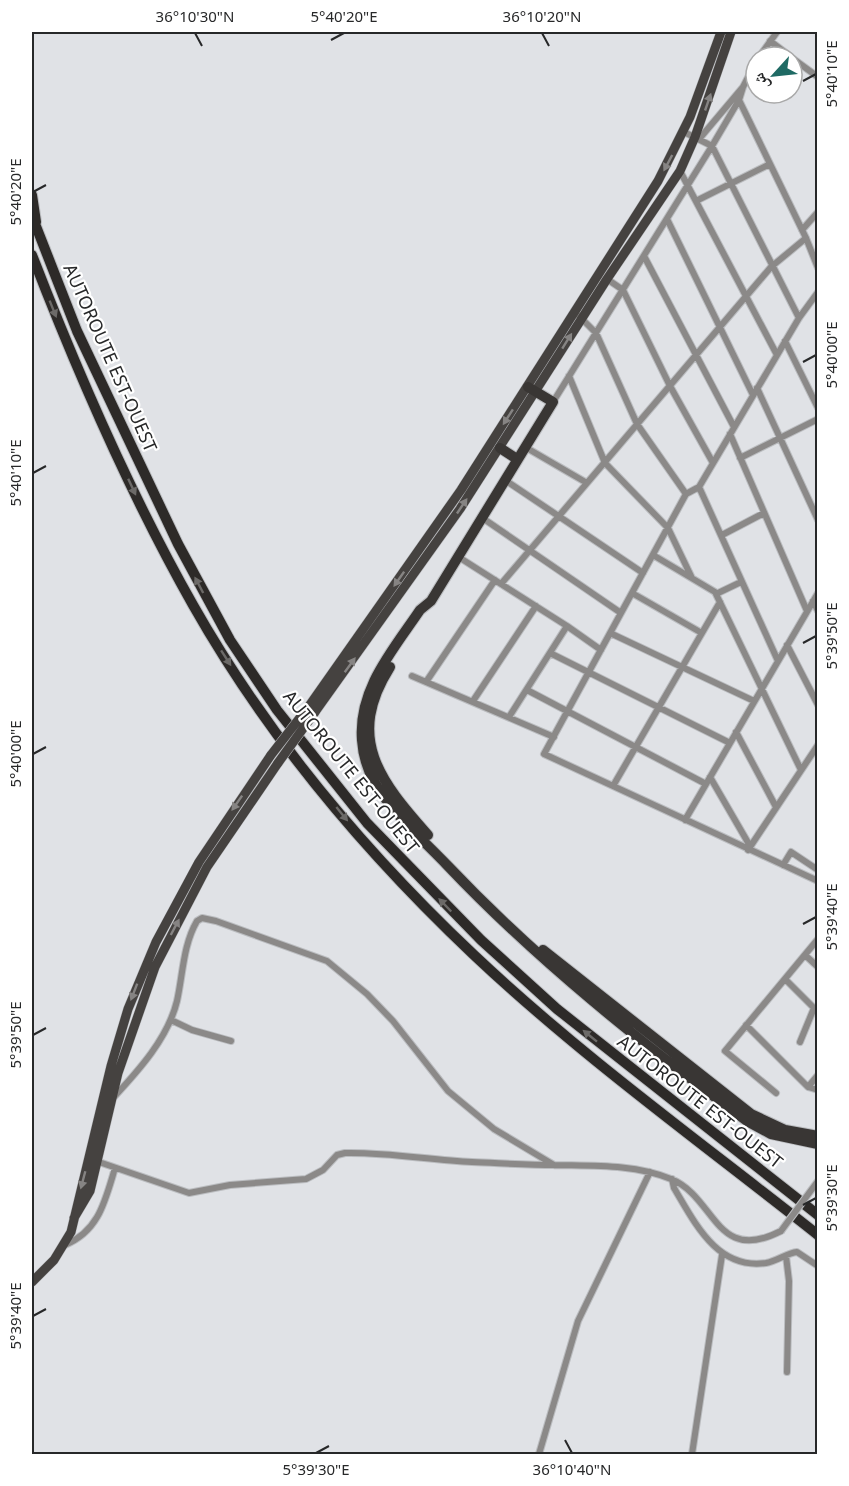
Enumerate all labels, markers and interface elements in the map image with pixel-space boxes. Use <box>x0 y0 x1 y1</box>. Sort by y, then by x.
text: 36°10'30"N <box>156 6 234 26</box>
text: 5°40'20"E <box>310 6 378 26</box>
text: 36°10'20"N <box>503 6 581 26</box>
text: 5°40'10"E <box>821 40 841 108</box>
north arrow <box>744 45 804 105</box>
text: ش <box>747 69 774 94</box>
one-way arrow <box>703 93 713 111</box>
one-way arrow <box>663 155 673 172</box>
text: 5°40'20"E <box>5 158 25 226</box>
street label: AUTOROUTE EST-OUEST <box>59 260 163 455</box>
one-way arrow <box>49 300 58 318</box>
text: 5°40'00"E <box>821 321 841 389</box>
one-way arrow <box>562 333 573 349</box>
one-way arrow <box>503 409 514 425</box>
text: 5°40'10"E <box>5 439 25 507</box>
one-way arrow <box>128 479 137 496</box>
one-way arrow <box>456 498 468 514</box>
one-way arrow <box>393 570 405 586</box>
one-way arrow <box>194 577 204 594</box>
text: 5°39'50"E <box>821 602 841 670</box>
one-way arrow <box>220 650 231 666</box>
one-way arrow <box>343 657 355 672</box>
street label: AUTOROUTE EST-OUEST <box>278 685 425 858</box>
text: 5°40'00"E <box>5 720 25 788</box>
one-way arrow <box>232 795 243 811</box>
one-way arrow <box>336 806 349 822</box>
text: 5°39'40"E <box>821 883 841 951</box>
one-way arrow <box>439 899 453 913</box>
one-way arrow <box>170 918 180 935</box>
one-way arrow <box>129 984 139 1002</box>
text: 5°39'50"E <box>5 1001 25 1069</box>
one-way arrow <box>582 1029 598 1042</box>
street label: AUTOROUTE EST-OUEST <box>613 1029 788 1173</box>
text: 5°39'30"E <box>821 1164 841 1232</box>
one-way arrow <box>78 1172 87 1190</box>
text: 5°39'40"E <box>5 1282 25 1350</box>
text: 5°39'30"E <box>282 1459 350 1479</box>
text: 36°10'40"N <box>533 1459 611 1479</box>

